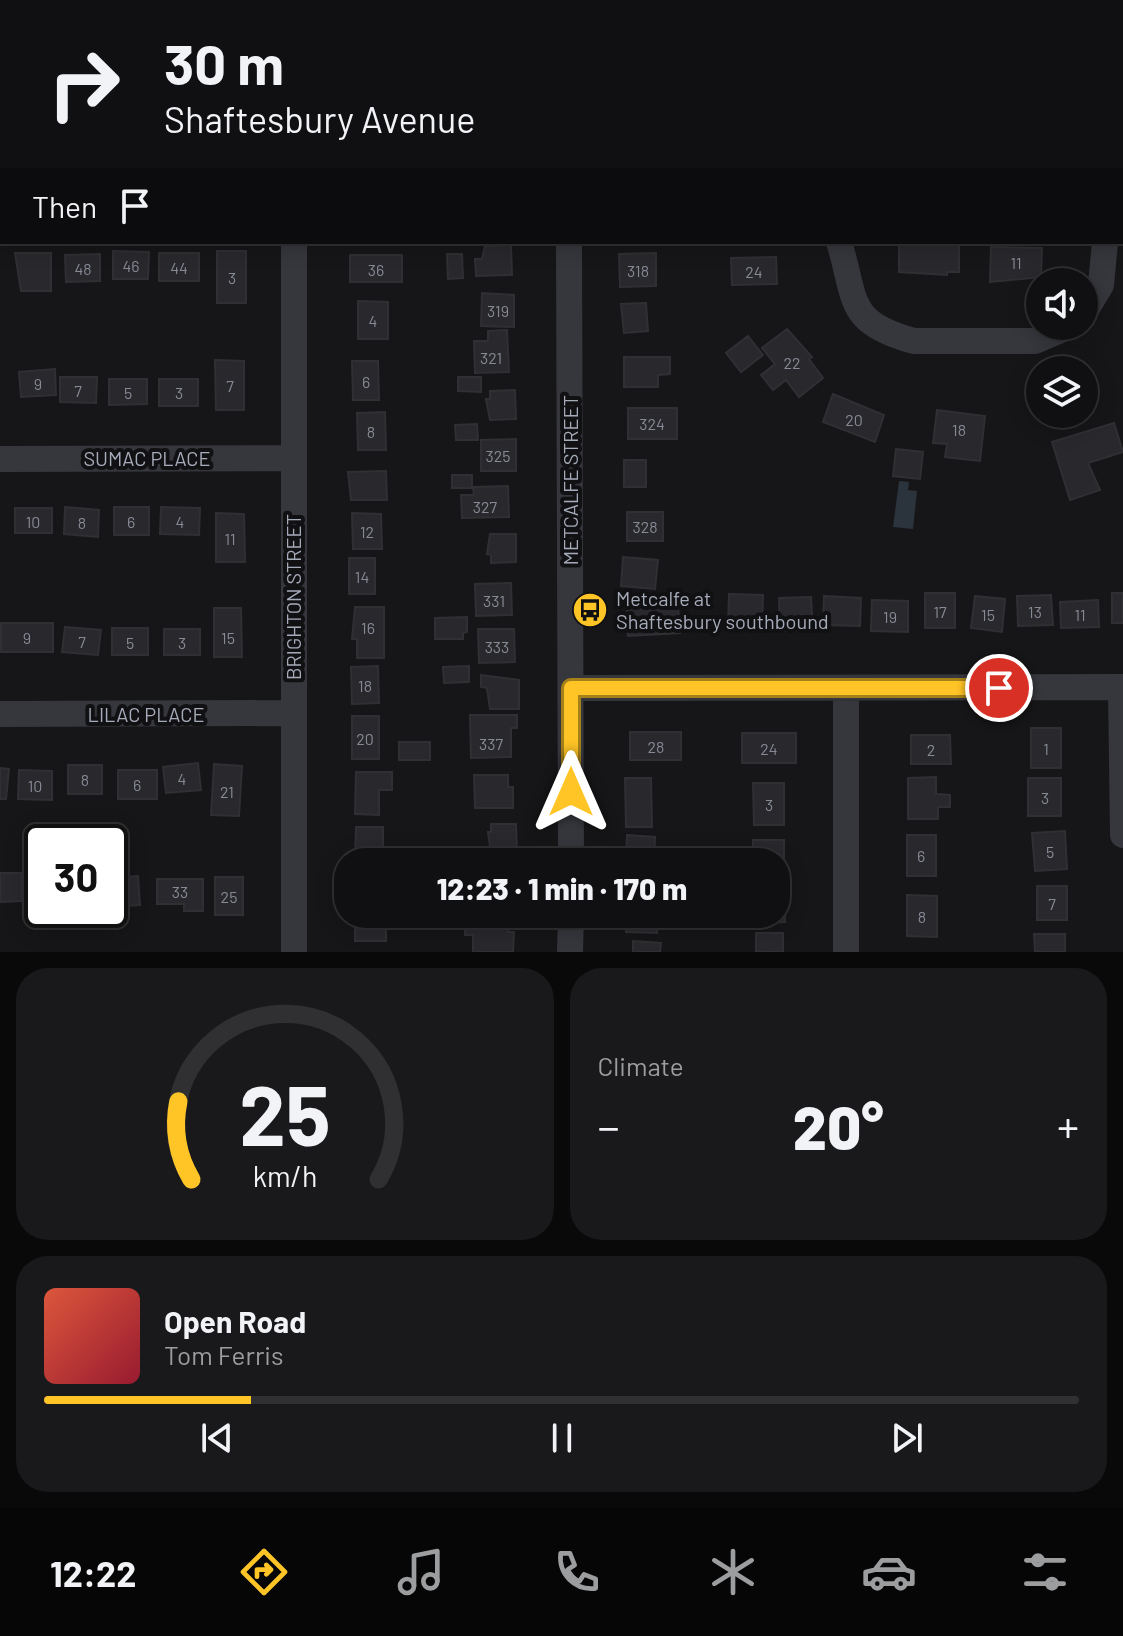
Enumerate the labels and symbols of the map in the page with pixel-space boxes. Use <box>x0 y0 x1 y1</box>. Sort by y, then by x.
house number: 11 <box>1010 253 1022 272</box>
house number: 46 <box>122 256 140 275</box>
house number: 44 <box>170 258 188 277</box>
house number: 48 <box>74 259 92 278</box>
house number: 36 <box>368 260 384 279</box>
house number: 318 <box>627 261 649 280</box>
house number: 24 <box>745 262 763 281</box>
house number: 3 <box>228 268 236 287</box>
house number: 319 <box>487 301 509 320</box>
house number: 4 <box>369 311 377 330</box>
house number: 321 <box>480 348 502 367</box>
house number: 22 <box>783 353 801 372</box>
house number: 6 <box>362 372 370 391</box>
house number: 9 <box>34 374 42 393</box>
house number: 7 <box>226 376 234 395</box>
house number: 7 <box>74 381 82 400</box>
house number: 5 <box>124 383 132 402</box>
house number: 3 <box>175 383 183 402</box>
street label: METCALFE STREET <box>558 395 582 565</box>
house number: 20 <box>845 410 863 429</box>
house number: 324 <box>639 414 665 433</box>
house number: 18 <box>952 420 966 439</box>
house number: 8 <box>367 422 375 441</box>
street label: SUMAC PLACE <box>83 446 211 470</box>
house number: 325 <box>485 446 511 465</box>
house number: 327 <box>473 497 498 516</box>
house number: 10 <box>26 512 40 531</box>
house number: 6 <box>127 512 135 531</box>
house number: 4 <box>176 512 184 531</box>
house number: 8 <box>78 513 86 532</box>
street label: BRIGHTON STREET <box>281 514 305 680</box>
house number: 328 <box>632 517 658 536</box>
house number: 12 <box>360 522 374 541</box>
house number: 11 <box>224 529 236 548</box>
house number: 14 <box>355 567 369 586</box>
place label: Metcalfe at Shaftesbury southbound <box>616 586 829 633</box>
house number: 331 <box>483 591 505 610</box>
bus stop icon: Metcalfe at Shaftesbury southbound <box>571 591 609 629</box>
house number: 17 <box>933 602 947 621</box>
house number: 13 <box>1028 602 1042 621</box>
house number: 15 <box>981 605 995 624</box>
house number: 11 <box>1074 605 1086 624</box>
house number: 19 <box>883 607 897 626</box>
house number: 16 <box>361 618 375 637</box>
house number: 9 <box>23 628 31 647</box>
house number: 15 <box>221 628 235 647</box>
house number: 7 <box>78 632 86 651</box>
house number: 5 <box>126 633 134 652</box>
house number: 3 <box>178 633 186 652</box>
house number: 333 <box>485 637 509 656</box>
pin <box>965 654 1033 722</box>
house number: 18 <box>358 676 372 695</box>
street label: LILAC PLACE <box>88 702 204 726</box>
house number: 20 <box>356 729 374 748</box>
house number: 337 <box>479 734 503 753</box>
house number: 28 <box>648 737 664 756</box>
house number: 24 <box>760 739 778 758</box>
house number: 1 <box>1043 739 1049 758</box>
house number: 2 <box>927 740 935 759</box>
position arrow <box>529 750 613 834</box>
house number: 4 <box>178 769 186 788</box>
house number: 8 <box>81 770 89 789</box>
house number: 6 <box>133 775 141 794</box>
house number: 10 <box>28 776 42 795</box>
house number: 21 <box>220 782 234 801</box>
house number: 3 <box>1041 788 1049 807</box>
house number: 3 <box>765 795 773 814</box>
speed limit sign: 30 <box>24 824 128 928</box>
house number: 5 <box>1046 842 1054 861</box>
house number: 6 <box>917 846 925 865</box>
house number: 33 <box>172 882 188 901</box>
house number: 25 <box>221 887 237 906</box>
house number: 7 <box>1048 894 1056 913</box>
house number: 8 <box>918 907 926 926</box>

